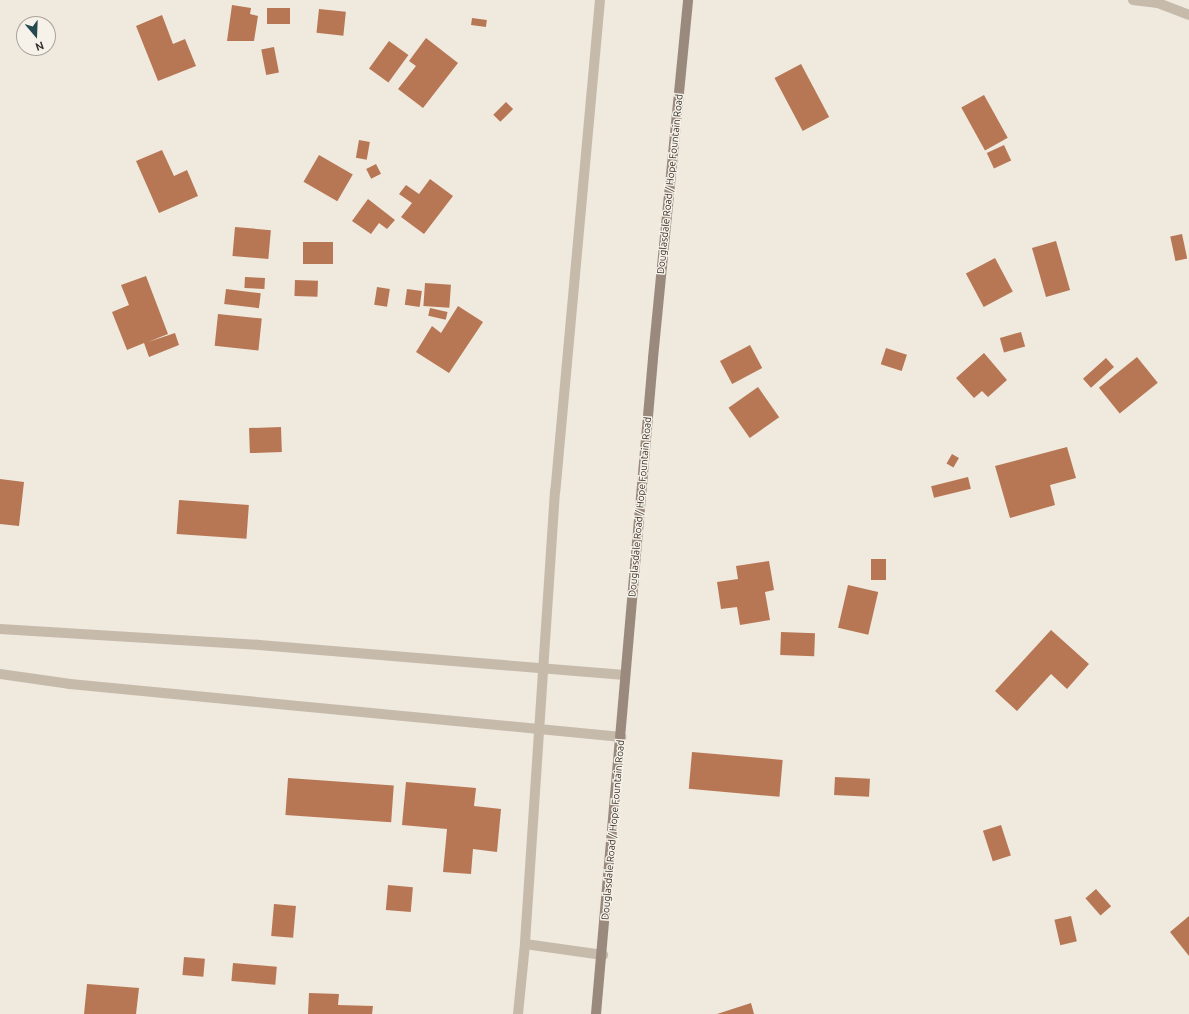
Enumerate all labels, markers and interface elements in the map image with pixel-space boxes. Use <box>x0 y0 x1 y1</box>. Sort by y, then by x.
north arrow <box>16 16 56 56</box>
text: N <box>34 39 45 53</box>
street label: Douglasdale Road / Hope Fountain Road <box>655 93 685 275</box>
street label: Douglasdale Road / Hope Fountain Road <box>626 416 654 598</box>
street label: Douglasdale Road / Hope Fountain Road <box>599 739 627 921</box>

